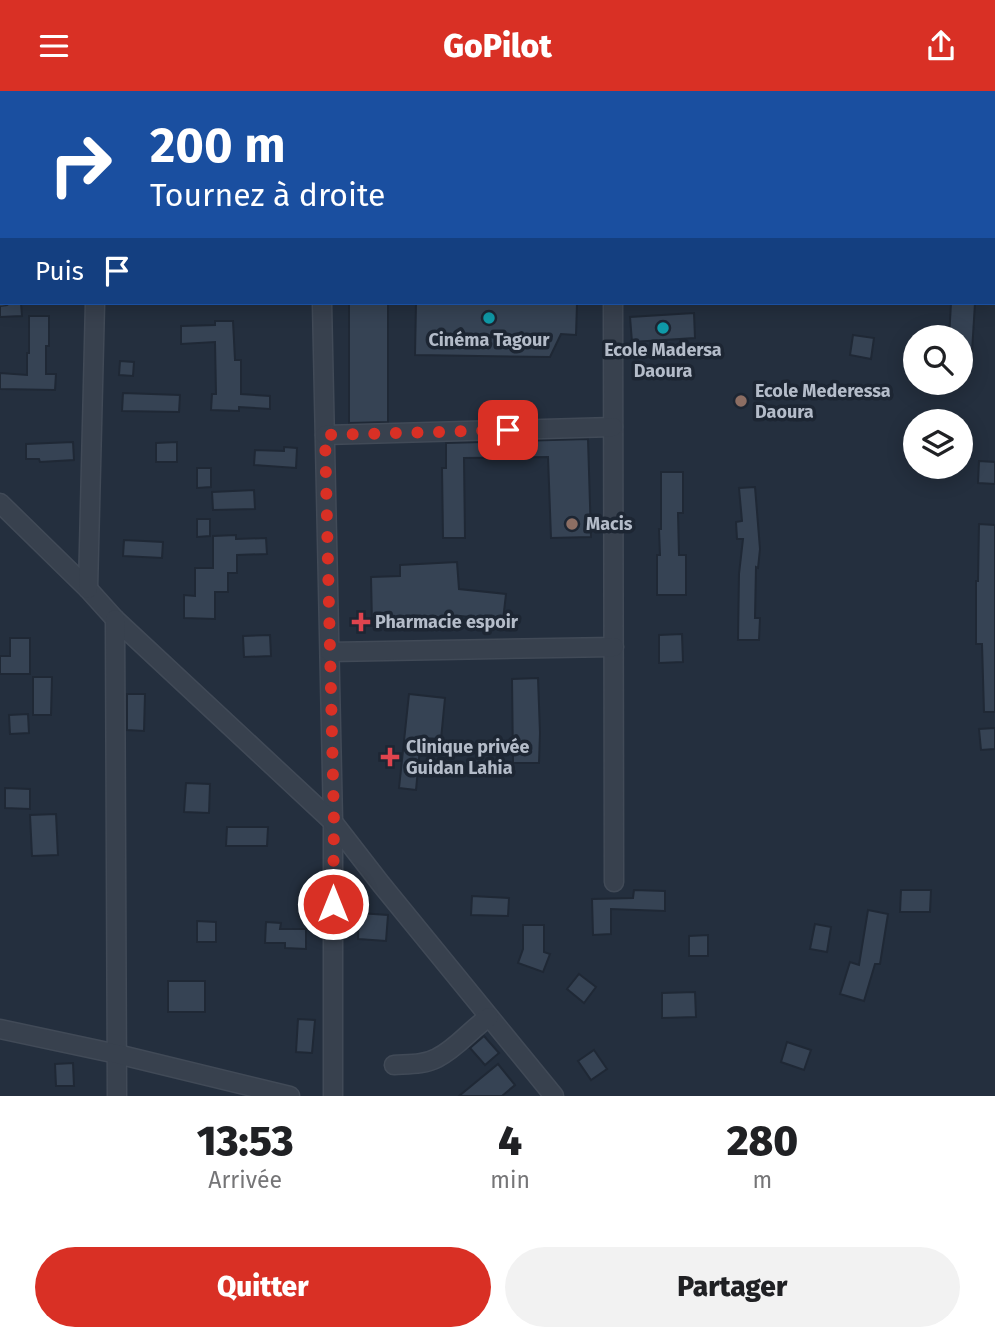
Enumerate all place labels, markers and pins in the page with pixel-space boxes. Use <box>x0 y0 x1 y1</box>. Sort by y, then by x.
marker: Cinéma Tagour <box>481 310 497 326</box>
marker: Ecole Madersa Daoura <box>655 320 671 336</box>
place label: Cinéma Tagour <box>428 329 550 351</box>
place label: Ecole Madersa Daoura <box>604 339 722 382</box>
place label: Ecole Mederessa Daoura <box>755 380 891 423</box>
marker: Ecole Mederessa Daoura <box>733 393 749 409</box>
pin <box>478 400 538 460</box>
place label: Macis <box>586 513 633 535</box>
marker: Macis <box>564 516 580 532</box>
place label: Pharmacie espoir <box>375 611 519 633</box>
marker: Pharmacie espoir <box>353 614 369 630</box>
place label: Clinique privée Guidan Lahia <box>406 736 529 779</box>
marker: Clinique privée Guidan Lahia <box>380 747 400 767</box>

